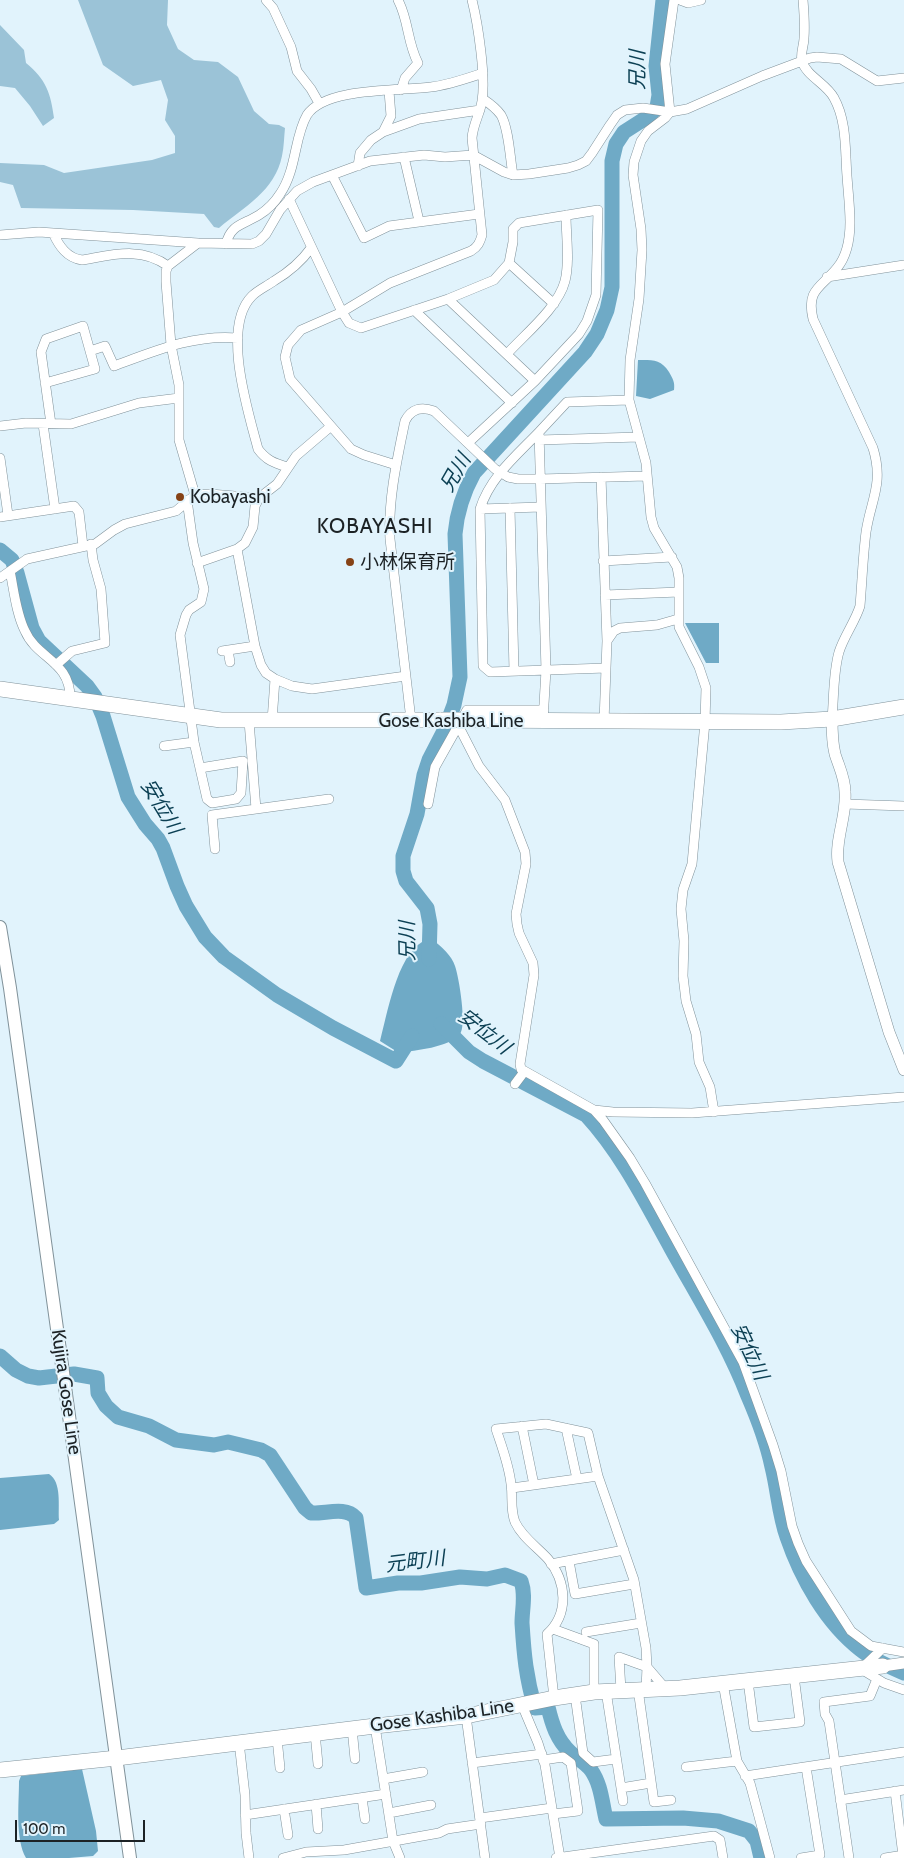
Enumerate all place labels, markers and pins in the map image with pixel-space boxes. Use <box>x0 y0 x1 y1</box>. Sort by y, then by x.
place label: Kobayashi <box>190 486 271 508</box>
marker: Kobayashi <box>174 491 186 503</box>
place label: 小林保育所 <box>360 551 455 573</box>
marker: 小林保育所 <box>344 556 356 568</box>

